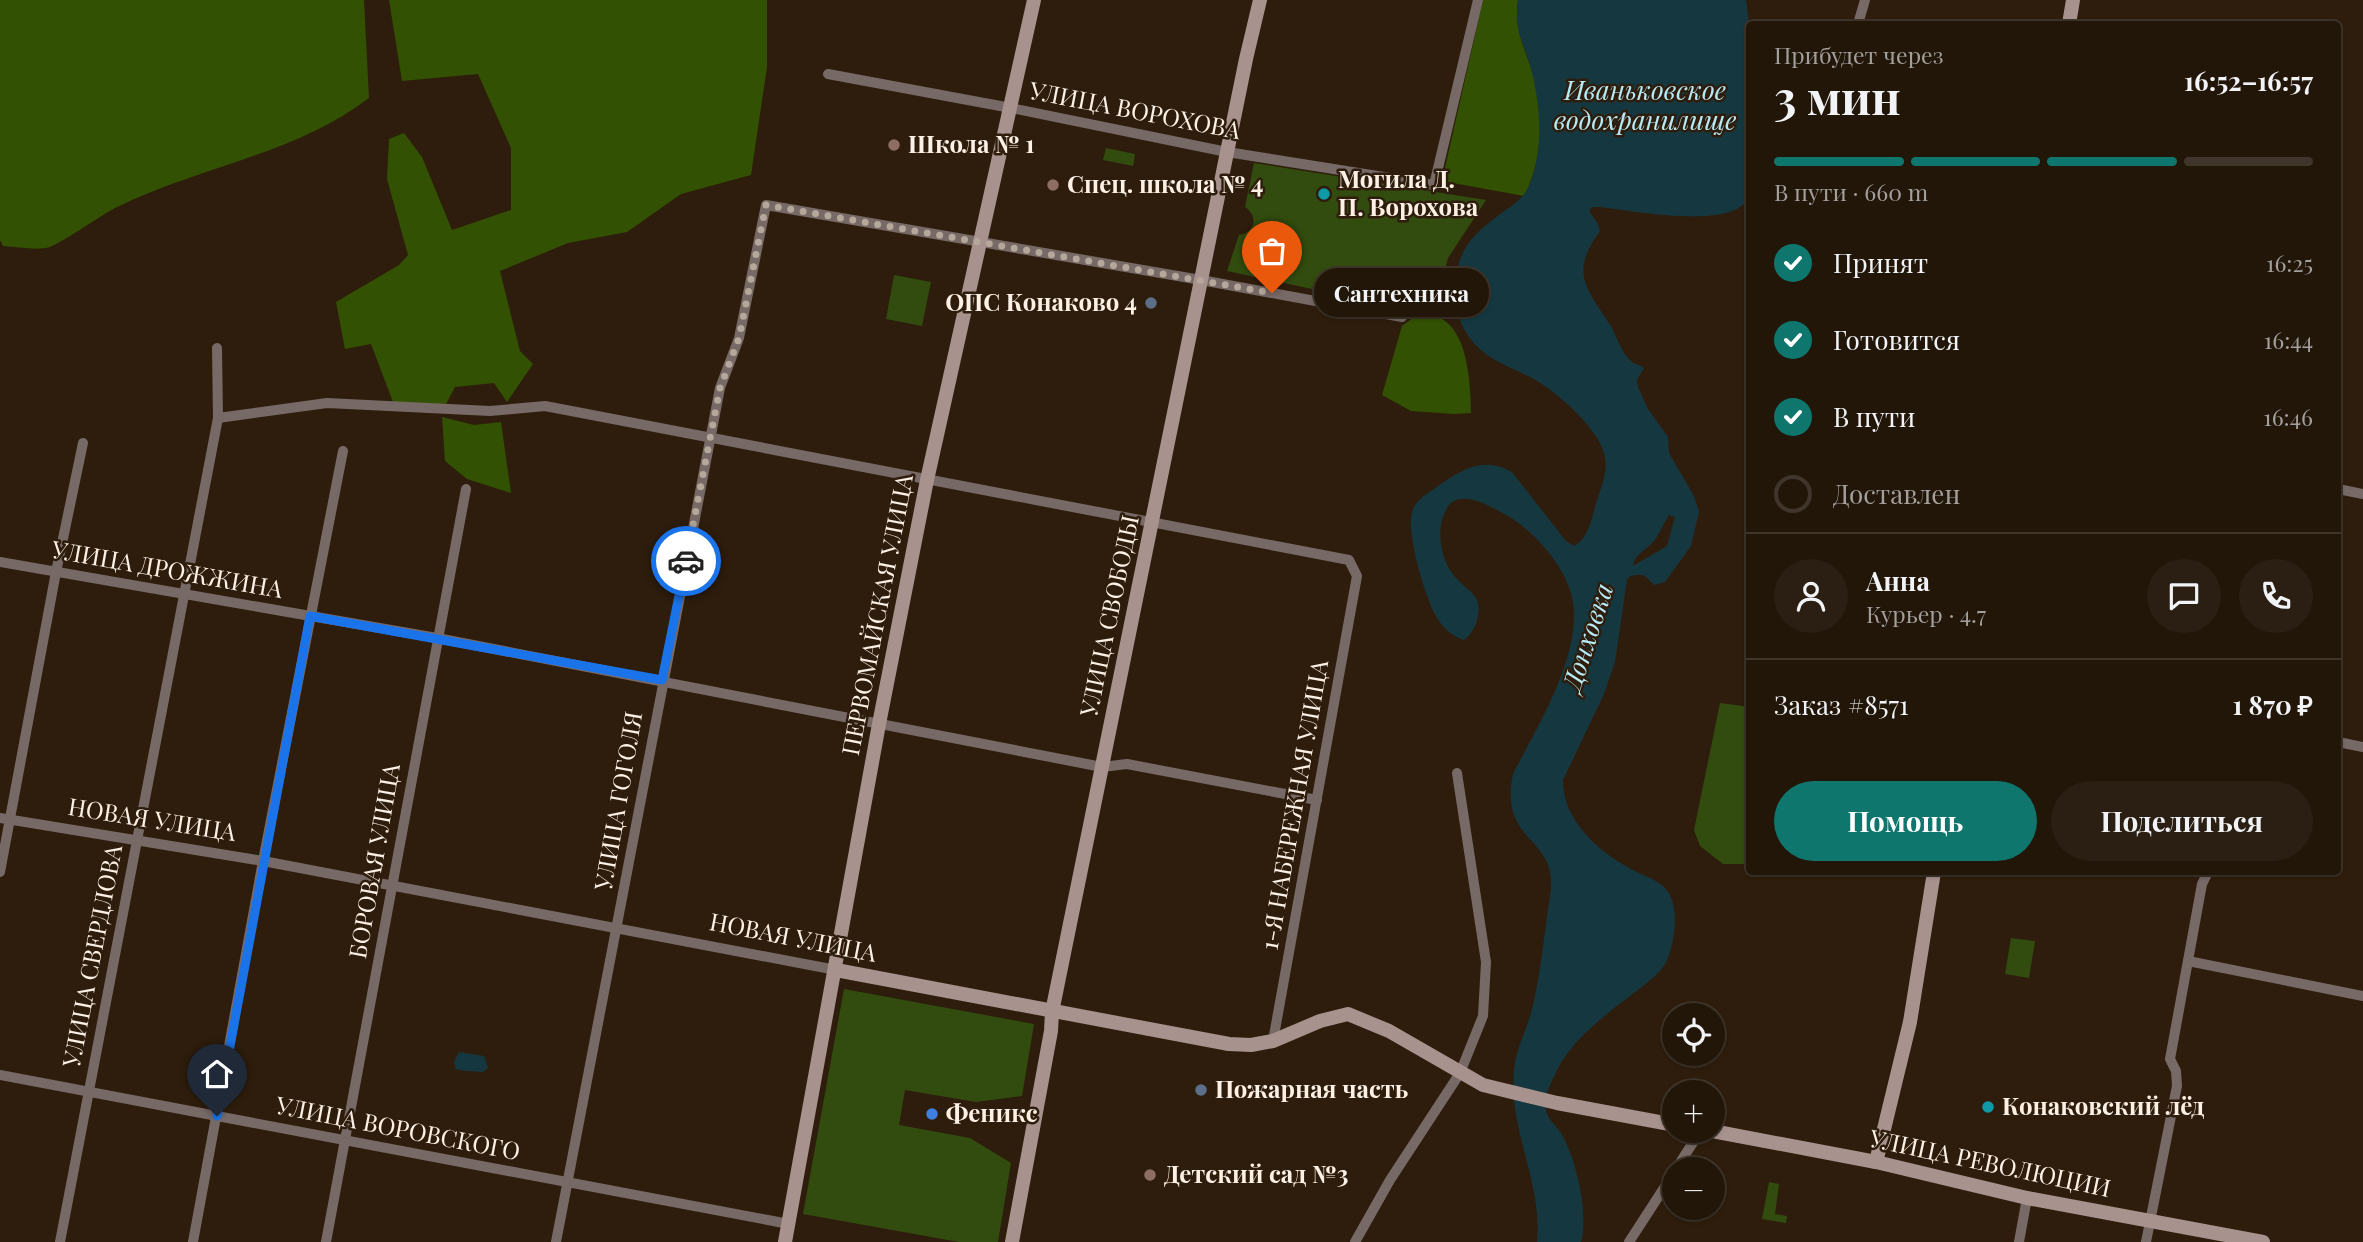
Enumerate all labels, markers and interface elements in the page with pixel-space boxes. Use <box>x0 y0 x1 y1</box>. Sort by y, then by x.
text: Прибудет через <box>1774 39 1943 70</box>
text: 16:52–16:57 <box>2184 63 2313 98</box>
text: 3 мин <box>1774 65 1901 127</box>
water label: Иваньковское водохранилище <box>1554 72 1736 137</box>
street label: УЛИЦА ВОРОХОВА <box>1026 73 1244 145</box>
place label: Школа № 1 <box>908 127 1034 159</box>
marker: Школа № 1 <box>886 137 902 153</box>
place label: Могила Д. П. Ворохова <box>1338 162 1479 222</box>
place label: Спец. школа № 4 <box>1067 167 1263 199</box>
text: В пути · 660 m <box>1774 176 1928 207</box>
marker: Спец. школа № 4 <box>1045 177 1061 193</box>
marker: Могила Д. П. Ворохова <box>1316 186 1332 202</box>
pin <box>1242 221 1302 293</box>
icon: bag <box>1253 232 1291 270</box>
icon: check <box>1774 244 1812 282</box>
text: Принят <box>1833 245 1928 280</box>
text: 16:25 <box>2266 247 2313 278</box>
callout: Сантехника <box>1314 268 1489 318</box>
text: Сантехника <box>1334 277 1469 308</box>
place label: ОПС Конаково 4 <box>945 285 1137 317</box>
marker: ОПС Конаково 4 <box>1143 295 1159 311</box>
icon: check <box>1774 321 1812 359</box>
text: Готовится <box>1833 322 1960 357</box>
text: 16:44 <box>2264 324 2313 355</box>
icon: check <box>1774 398 1812 436</box>
text: В пути <box>1833 399 1915 434</box>
text: 16:46 <box>2263 401 2313 432</box>
street label: ПЕРВОМАЙСКАЯ УЛИЦА <box>833 470 919 758</box>
text: Доставлен <box>1833 476 1960 511</box>
street label: УЛИЦА СВОБОДЫ <box>1071 512 1145 720</box>
courier <box>651 526 721 596</box>
street label: УЛИЦА ДРОЖЖИНА <box>48 532 286 604</box>
icon: car <box>667 542 705 580</box>
button: person <box>1774 559 1848 633</box>
button: chat <box>2147 559 2221 633</box>
button: phone <box>2239 559 2313 633</box>
text: Анна <box>1866 563 1930 598</box>
water label: Донховка <box>1552 578 1620 699</box>
text: Курьер · 4.7 <box>1866 598 1986 629</box>
street label: 1-Я НАБЕРЕЖНАЯ УЛИЦА <box>1252 656 1334 952</box>
text: Заказ #8571 <box>1774 687 1909 722</box>
text: 1 870 ₽ <box>2233 687 2313 722</box>
street label: УЛИЦА ГОГОЛЯ <box>585 709 648 893</box>
street label: БОРОВАЯ УЛИЦА <box>340 760 406 961</box>
button: Помощь <box>1774 781 2037 861</box>
button: Поделиться <box>2051 781 2313 861</box>
street label: НОВАЯ УЛИЦА <box>66 789 239 847</box>
street label: УЛИЦА СВЕРДЛОВА <box>54 841 128 1071</box>
street label: НОВАЯ УЛИЦА <box>707 904 881 968</box>
map controls <box>1662 1003 1725 1220</box>
button: locate <box>1662 1003 1725 1066</box>
pin <box>187 1044 247 1116</box>
icon: home <box>198 1055 236 1093</box>
place label: Пожарная часть <box>1215 1072 1408 1104</box>
button: + <box>1662 1080 1725 1143</box>
marker: Пожарная часть <box>1193 1082 1209 1098</box>
street label: УЛИЦА ВОРОВСКОГО <box>273 1087 523 1166</box>
place label: Конаковский лёд <box>2002 1089 2204 1121</box>
place label: Феникс <box>946 1096 1038 1128</box>
marker: Конаковский лёд <box>1980 1099 1996 1115</box>
marker: Феникс <box>924 1106 940 1122</box>
street label: УЛИЦА РЕВОЛЮЦИИ <box>1866 1121 2114 1203</box>
place label: Детский сад №3 <box>1164 1157 1348 1189</box>
button: − <box>1662 1157 1725 1220</box>
marker: Детский сад №3 <box>1142 1167 1158 1183</box>

